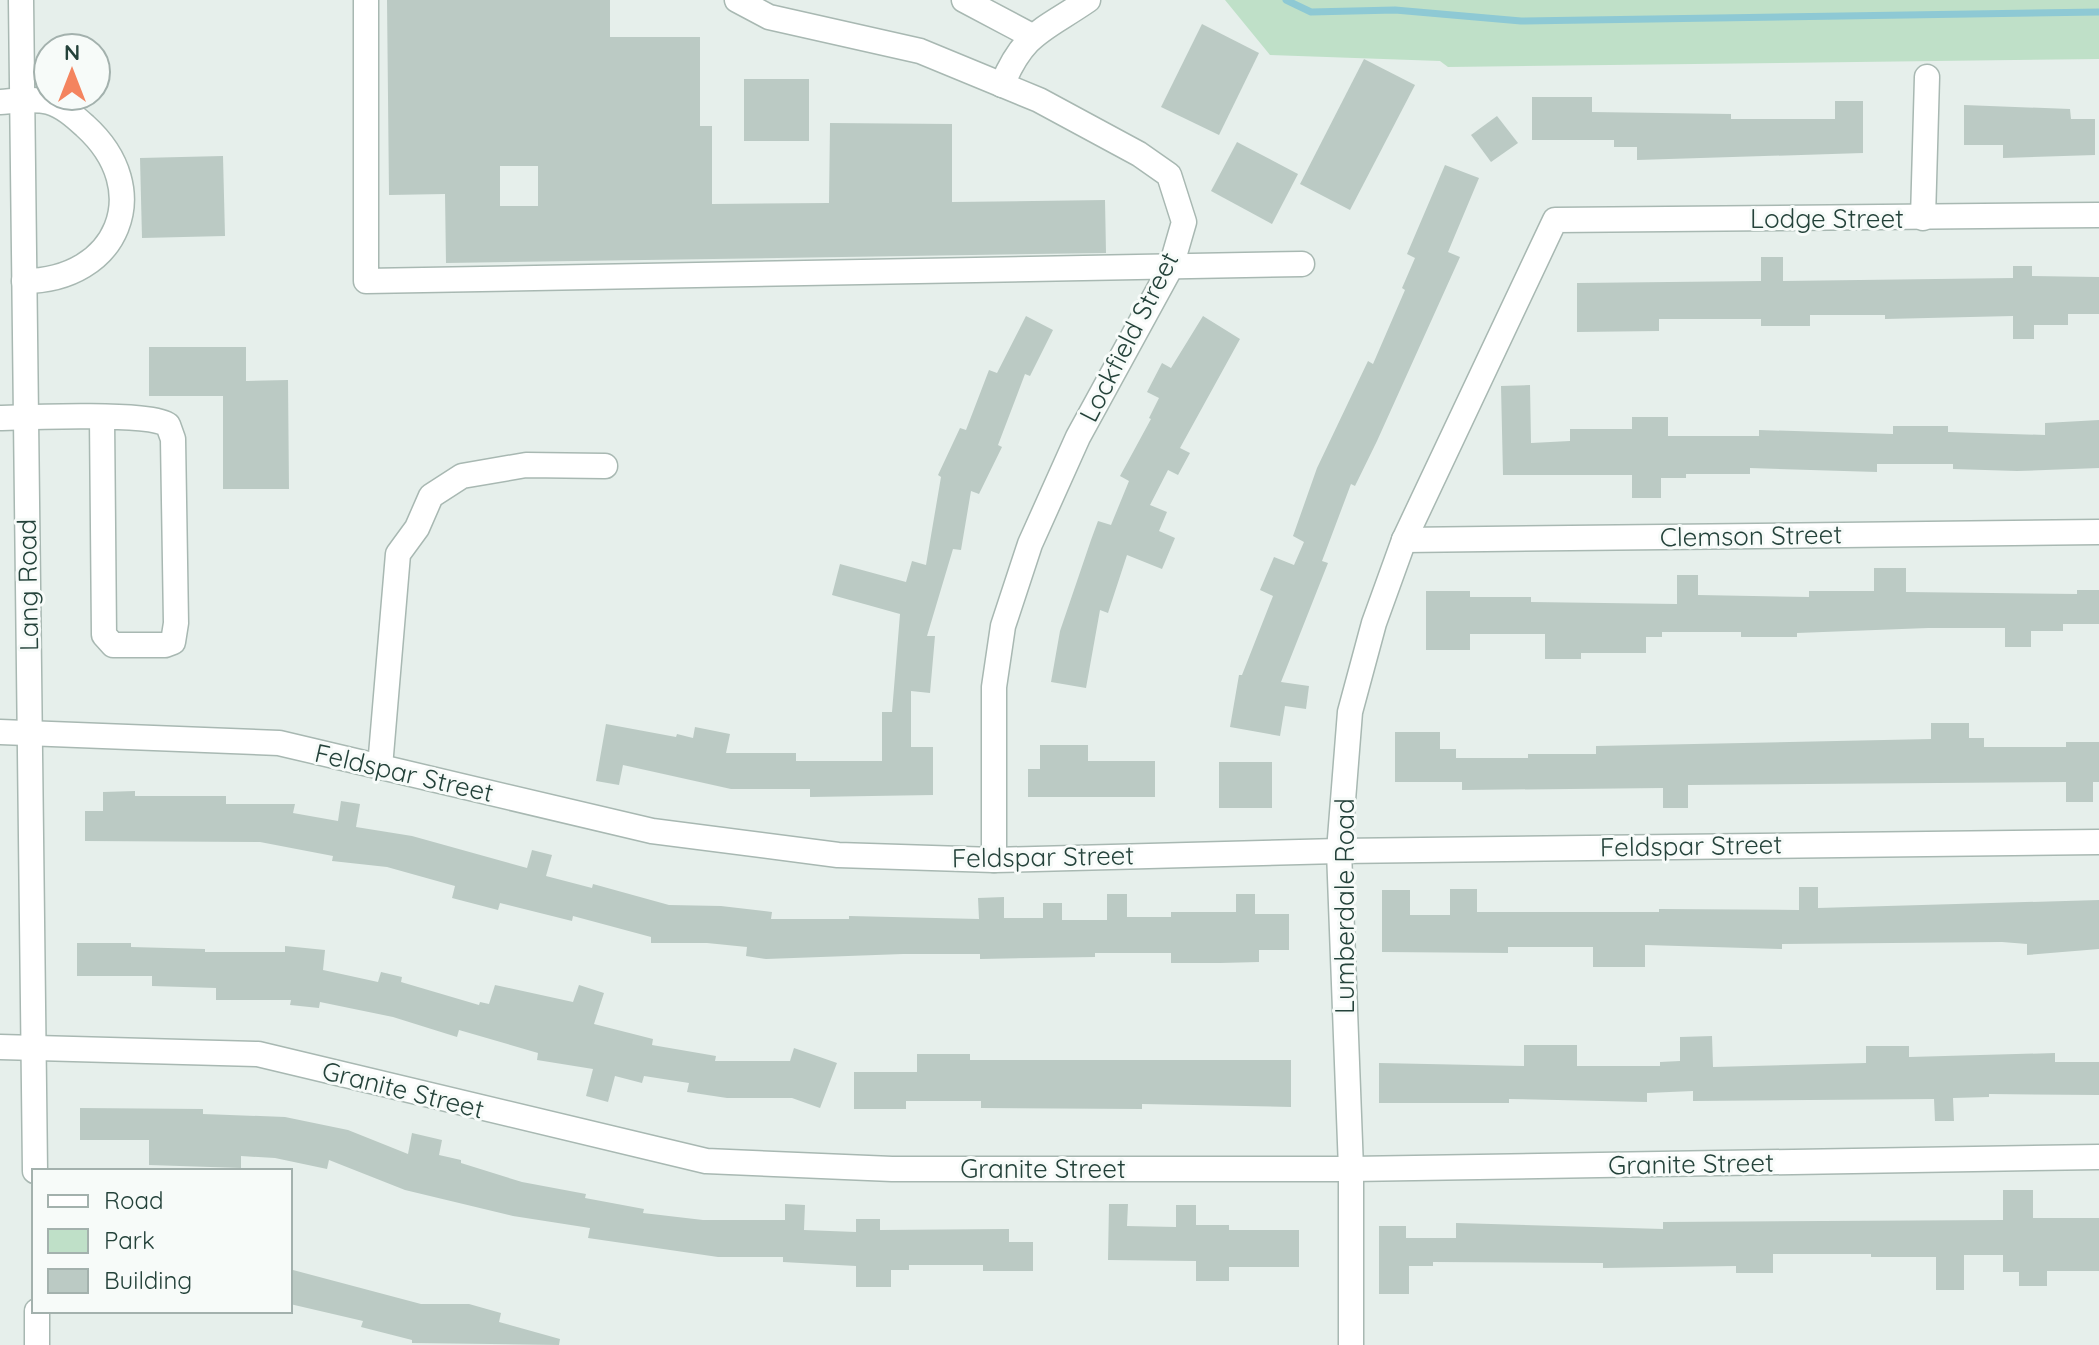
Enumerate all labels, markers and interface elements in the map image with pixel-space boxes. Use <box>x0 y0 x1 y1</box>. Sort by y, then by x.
north arrow <box>32 32 112 112</box>
text: N <box>64 38 80 66</box>
street label: Lodge Street <box>1750 202 1904 235</box>
street label: Lockfield Street <box>1072 246 1186 427</box>
street label: Clemson Street <box>1660 517 1842 554</box>
street label: Lang Road <box>10 519 45 652</box>
street label: Feldspar Street <box>312 736 497 809</box>
street label: Lumberdale Road <box>1328 798 1361 1014</box>
street label: Feldspar Street <box>1600 827 1782 864</box>
street label: Feldspar Street <box>952 838 1134 875</box>
street label: Granite Street <box>319 1053 487 1126</box>
street label: Granite Street <box>1608 1146 1774 1181</box>
street label: Granite Street <box>960 1152 1126 1185</box>
legend <box>32 1169 292 1313</box>
text: Road <box>104 1185 164 1215</box>
text: Park <box>104 1225 155 1255</box>
text: Building <box>104 1265 192 1295</box>

